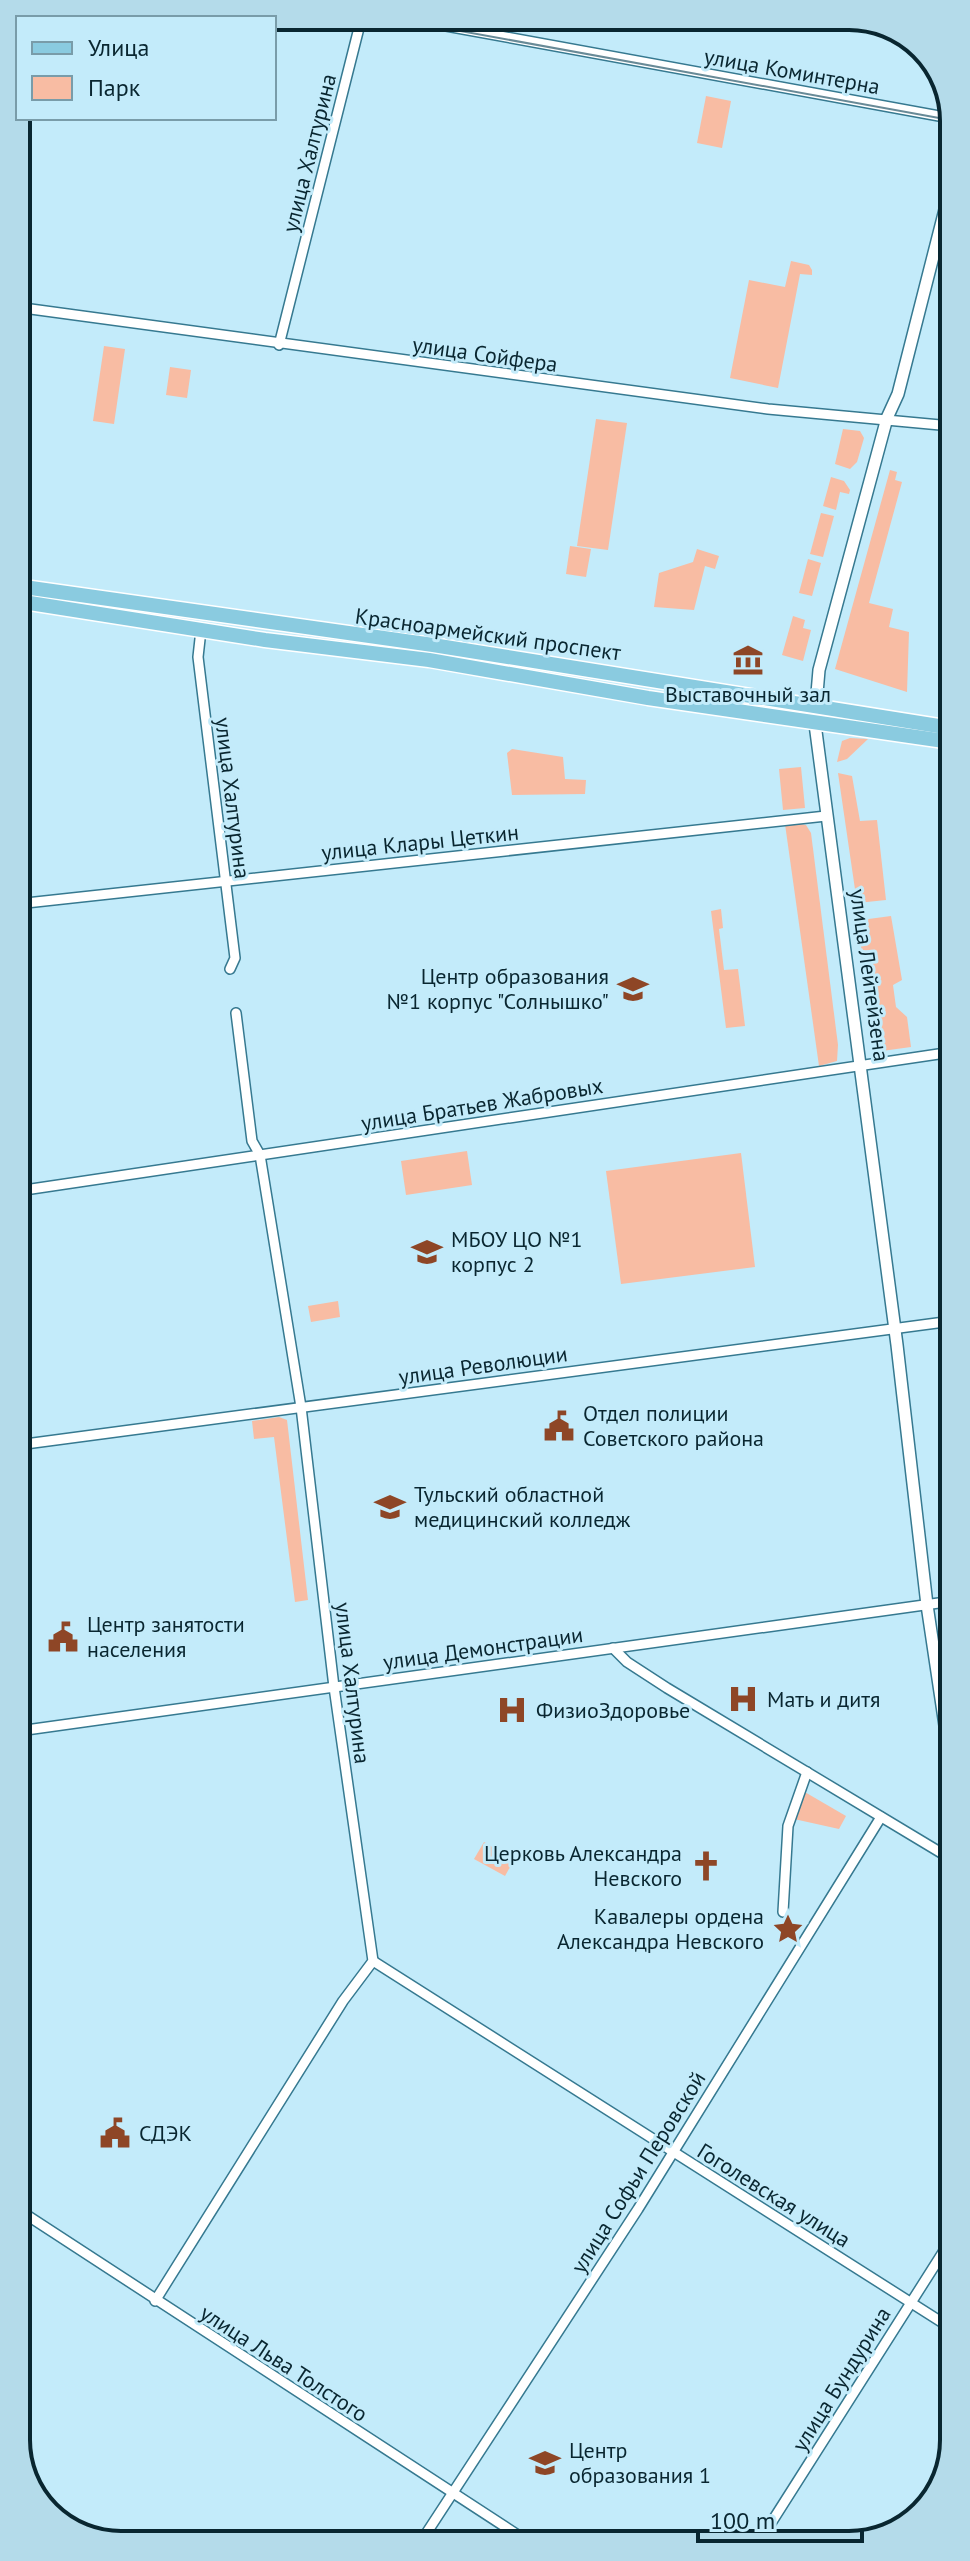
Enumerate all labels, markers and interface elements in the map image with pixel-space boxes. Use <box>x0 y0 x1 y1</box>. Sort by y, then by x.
legend <box>16 16 276 120</box>
text: Улица <box>88 32 149 63</box>
street label: улица Коминтерна <box>702 42 882 100</box>
street label: улица Халтурина <box>276 71 342 235</box>
text: Парк <box>88 72 141 103</box>
street label: улица Сойфера <box>411 330 559 378</box>
street label: Красноармейский проспект <box>353 601 623 667</box>
museum icon: Выставочный зал <box>731 643 765 677</box>
place label: Выставочный зал <box>665 680 831 708</box>
street label: улица Халтурина <box>209 716 257 880</box>
street label: улица Клары Цеткин <box>320 818 520 866</box>
street label: улица Лейтейзена <box>844 887 896 1063</box>
place label: Центр образования №1 корпус "Солнышко" <box>387 962 609 1015</box>
school or university icon: Центр образования №1 корпус "Солнышко" <box>616 972 650 1006</box>
street label: улица Братьев Жабровых <box>359 1071 605 1137</box>
place label: МБОУ ЦО №1 корпус 2 <box>451 1225 582 1278</box>
school or university icon: МБОУ ЦО №1 корпус 2 <box>410 1235 444 1269</box>
street label: улица Революции <box>397 1339 569 1391</box>
place label: Отдел полиции Советского района <box>583 1399 764 1452</box>
public building icon: Отдел полиции Советского района <box>542 1409 576 1443</box>
place label: Тульский областной медицинский колледж <box>414 1480 631 1533</box>
school or university icon: Тульский областной медицинский колледж <box>373 1490 407 1524</box>
street label: улица Халтурина <box>329 1601 377 1765</box>
place label: Центр занятости населения <box>87 1610 245 1663</box>
public building icon: Центр занятости населения <box>46 1620 80 1654</box>
street label: улица Демонстрации <box>381 1620 585 1676</box>
hospital icon: Мать и дитя <box>726 1682 760 1716</box>
place label: Мать и дитя <box>767 1685 880 1713</box>
hospital icon: ФизиоЗдоровье <box>495 1693 529 1727</box>
place label: ФизиоЗдоровье <box>536 1696 690 1724</box>
place label: Церковь Александра Невского <box>484 1839 682 1892</box>
church icon: Церковь Александра Невского <box>689 1849 723 1883</box>
place label: Кавалеры ордена Александра Невского <box>557 1902 764 1955</box>
place icon: Кавалеры ордена Александра Невского <box>771 1912 805 1946</box>
street label: улица Софьи Перовской <box>564 2066 712 2278</box>
public building icon: СДЭК <box>98 2116 132 2150</box>
place label: СДЭК <box>139 2119 192 2147</box>
street label: Гоголевская улица <box>692 2137 856 2253</box>
street label: улица Льва Толстого <box>195 2298 373 2428</box>
street label: улица Бундурина <box>785 2302 897 2456</box>
place label: Центр образования 1 <box>569 2436 711 2489</box>
school or university icon: Центр образования 1 <box>528 2446 562 2480</box>
scale bar <box>698 2493 862 2543</box>
text: 100 m <box>710 2505 775 2536</box>

